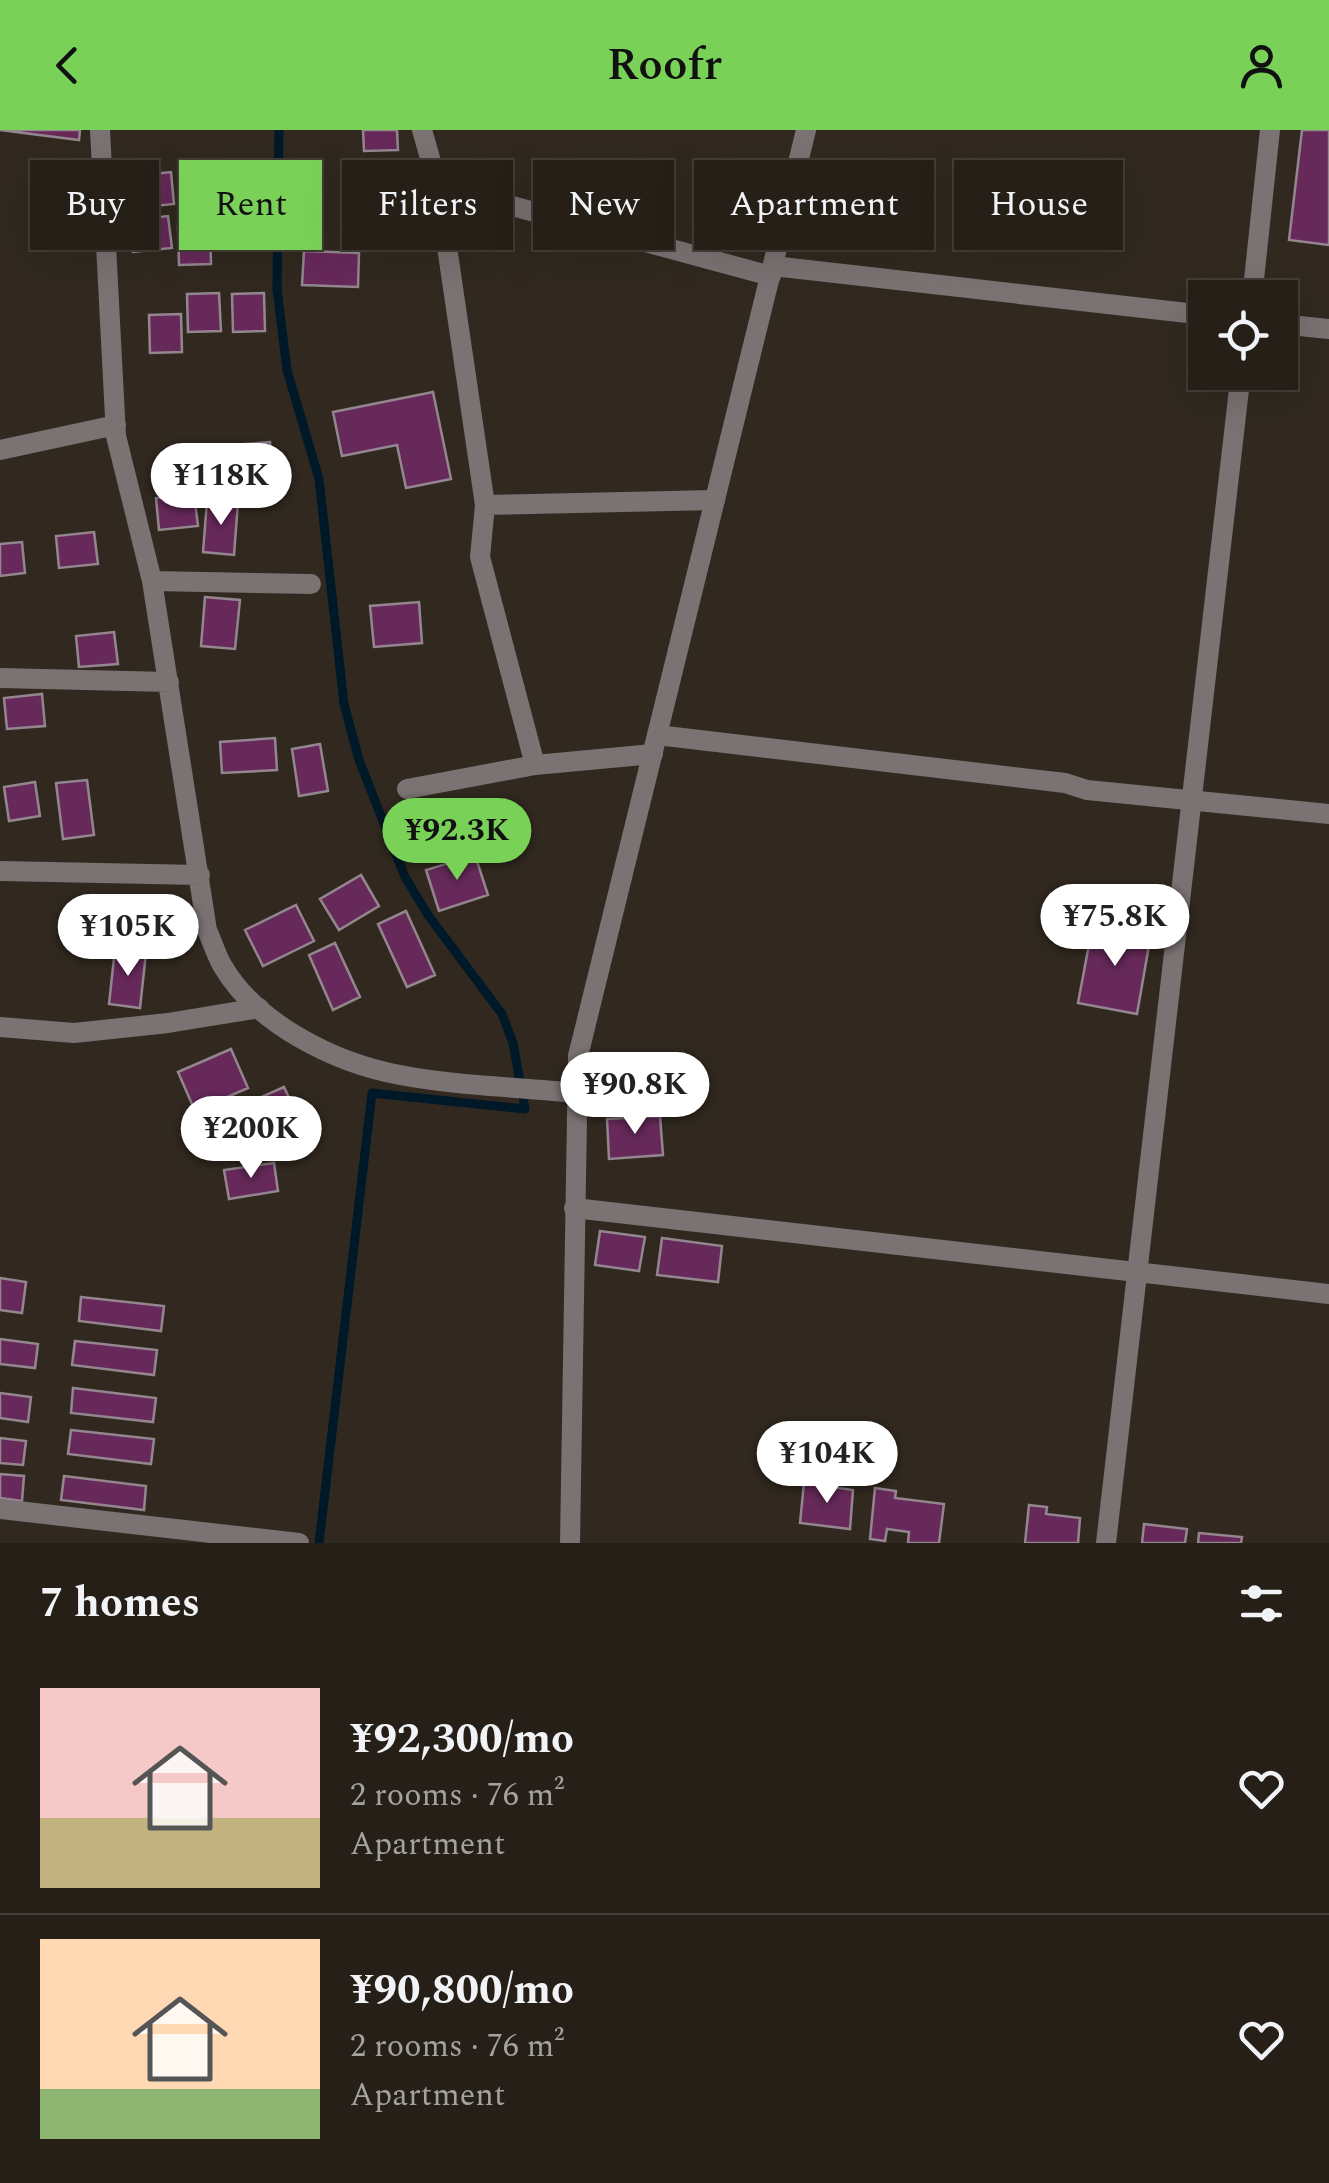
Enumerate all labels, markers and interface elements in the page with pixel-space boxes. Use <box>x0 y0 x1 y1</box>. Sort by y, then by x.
text: Roofr <box>607 31 722 100</box>
icon: back <box>40 38 95 93</box>
icon: person <box>1234 38 1289 93</box>
chip: Buy <box>30 160 159 250</box>
chip: Rent <box>179 160 322 250</box>
chip: Filters <box>342 160 513 250</box>
chip: New <box>533 160 674 250</box>
chip: Apartment <box>694 160 934 250</box>
chip: House <box>954 160 1123 250</box>
map controls <box>1188 280 1298 390</box>
button: locate <box>1188 280 1298 390</box>
pin: ¥118K <box>151 443 291 528</box>
text: ¥118K <box>173 451 269 500</box>
pin: ¥92.3K <box>376 798 538 883</box>
text: ¥92.3K <box>404 806 510 855</box>
pin: ¥75.8K <box>1034 884 1196 969</box>
text: ¥75.8K <box>1062 892 1168 941</box>
pin: ¥105K <box>58 894 198 979</box>
text: ¥105K <box>80 902 176 951</box>
pin: ¥90.8K <box>554 1052 716 1137</box>
text: ¥90.8K <box>582 1060 688 1109</box>
pin: ¥200K <box>181 1096 321 1181</box>
text: ¥200K <box>203 1104 299 1153</box>
pin: ¥104K <box>757 1421 897 1506</box>
text: ¥104K <box>779 1429 875 1478</box>
text: 7 homes <box>40 1572 200 1635</box>
icon: filters <box>1234 1576 1289 1631</box>
text: ¥92,300/mo <box>350 1708 574 1771</box>
icon: home <box>120 1728 240 1848</box>
icon: heart <box>1234 1761 1289 1816</box>
text: 2 rooms · 76 m² <box>350 1771 564 1820</box>
text: Apartment <box>350 1820 505 1869</box>
text: ¥90,800/mo <box>350 1959 574 2022</box>
icon: home <box>120 1979 240 2099</box>
icon: heart <box>1234 2012 1289 2067</box>
text: 2 rooms · 76 m² <box>350 2022 564 2071</box>
text: Apartment <box>350 2071 505 2120</box>

